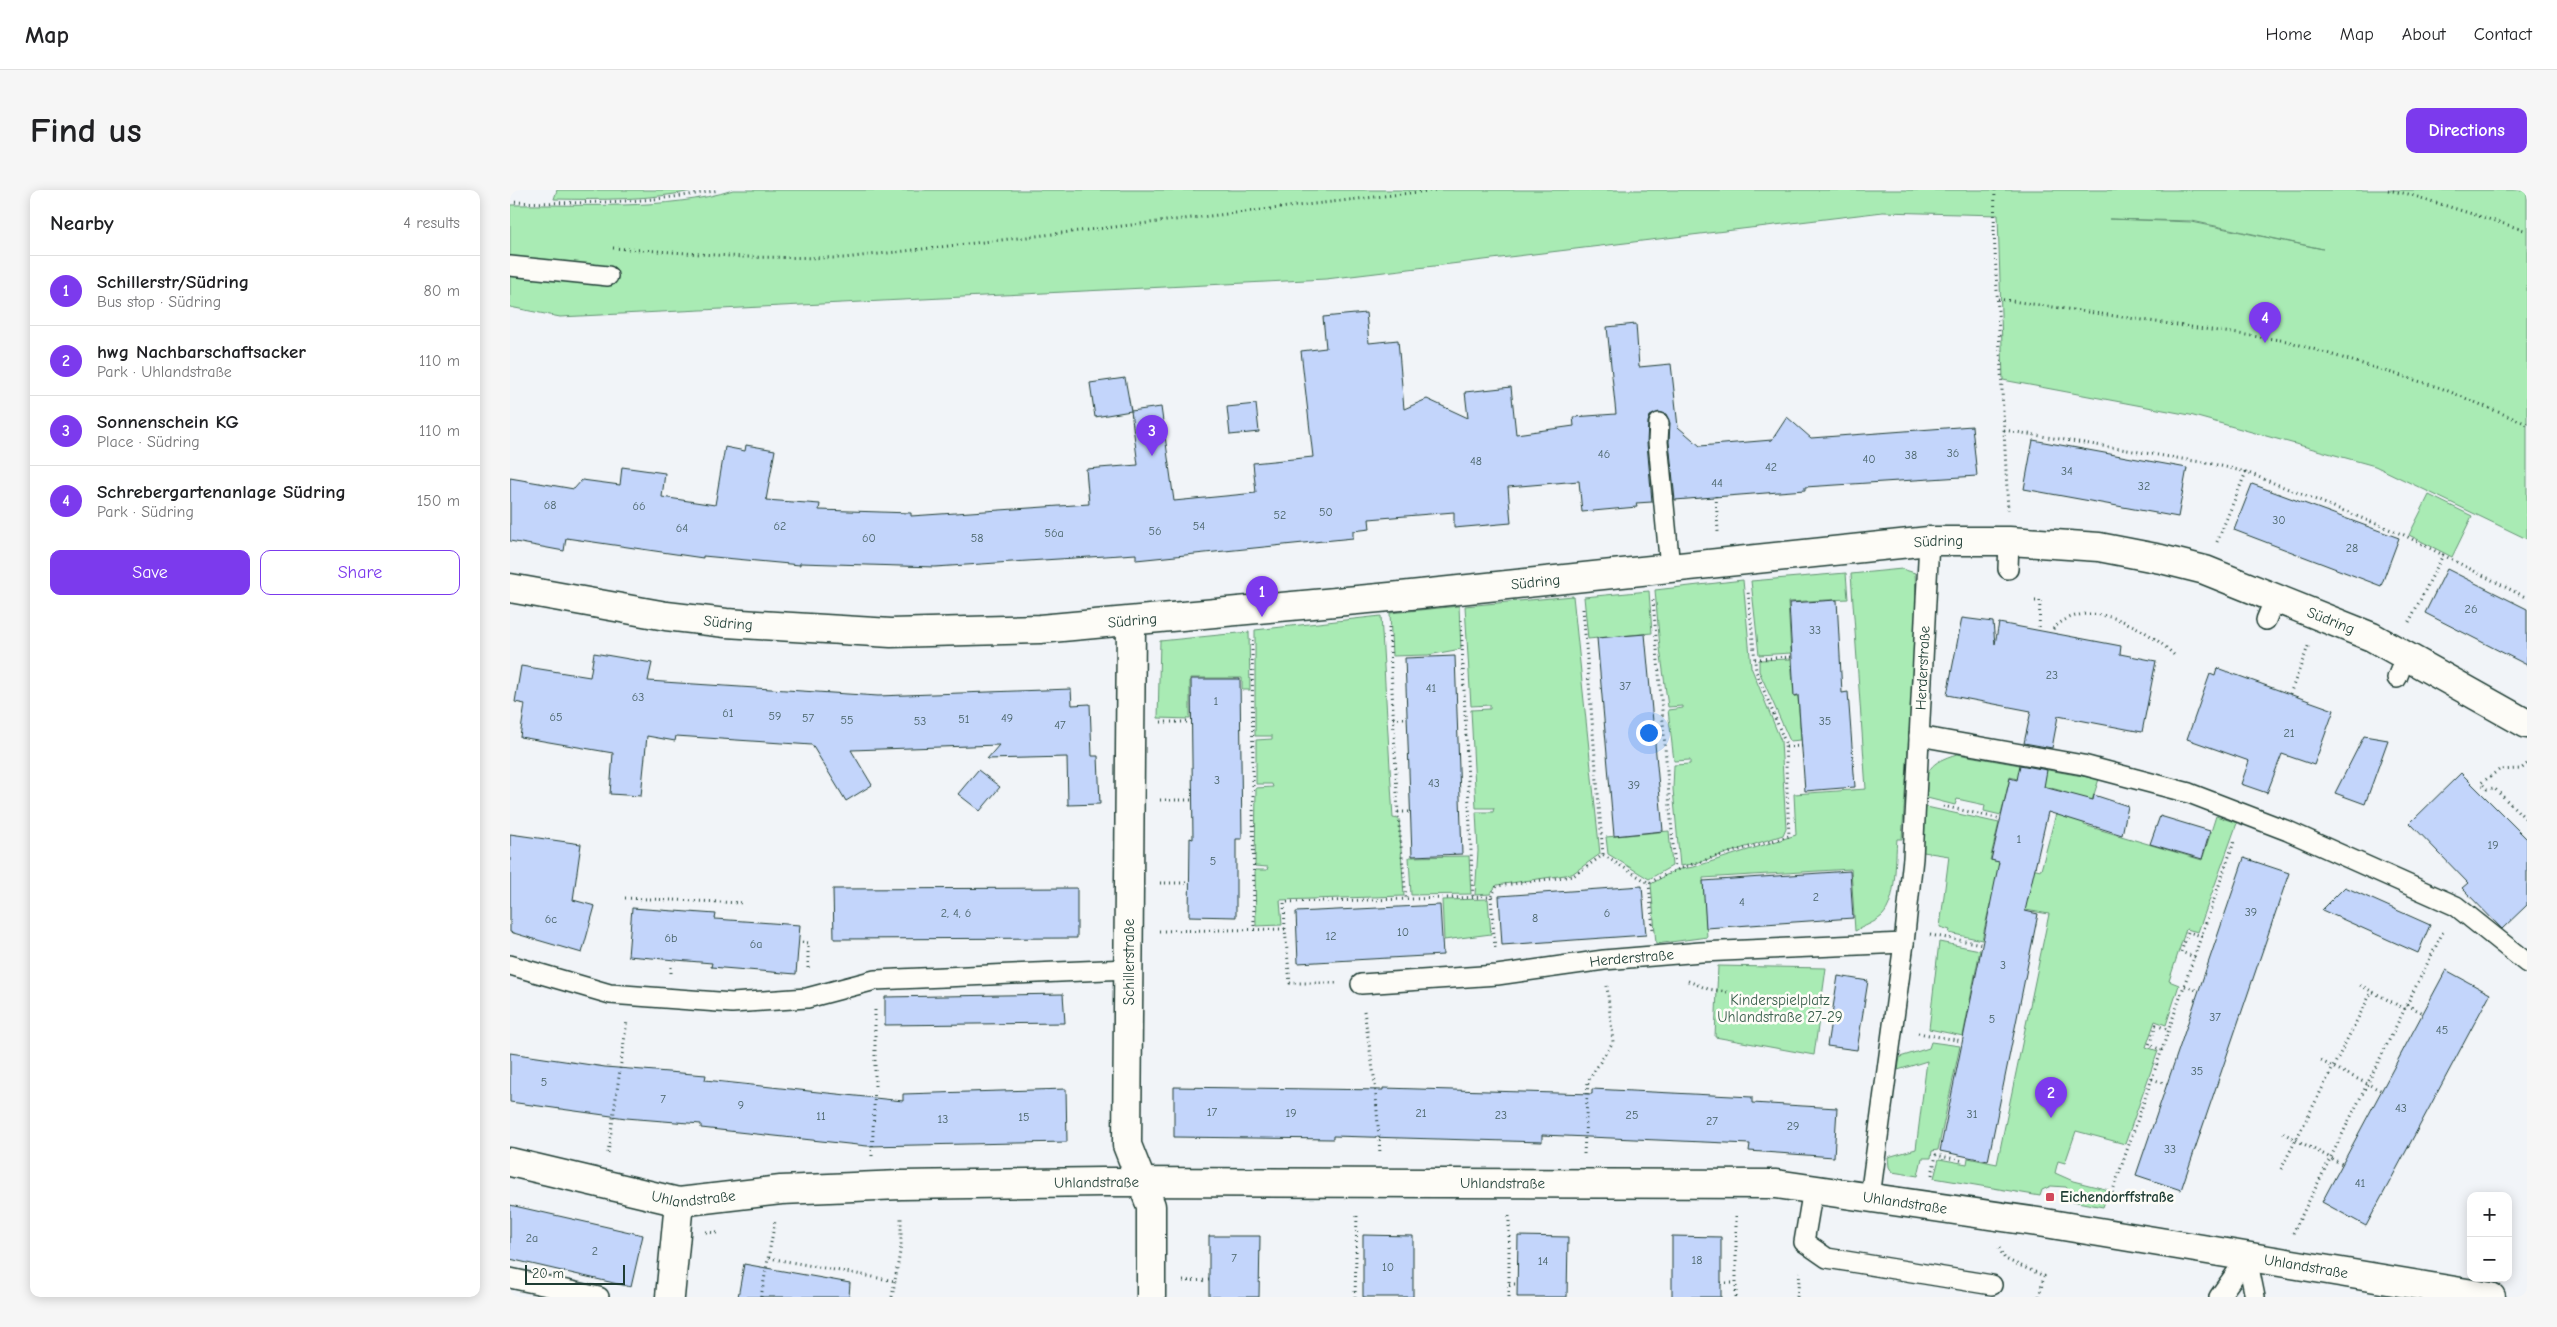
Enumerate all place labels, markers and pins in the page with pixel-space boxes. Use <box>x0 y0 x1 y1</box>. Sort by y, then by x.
pin: 4 <box>2249 302 2281 343</box>
pin: 3 <box>1136 415 1168 456</box>
pin: 1 <box>1246 576 1278 617</box>
pin: 2 <box>2035 1077 2067 1118</box>
place label: Eichendorffstraße <box>2060 1188 2174 1206</box>
marker: Eichendorffstraße <box>2044 1191 2056 1203</box>

